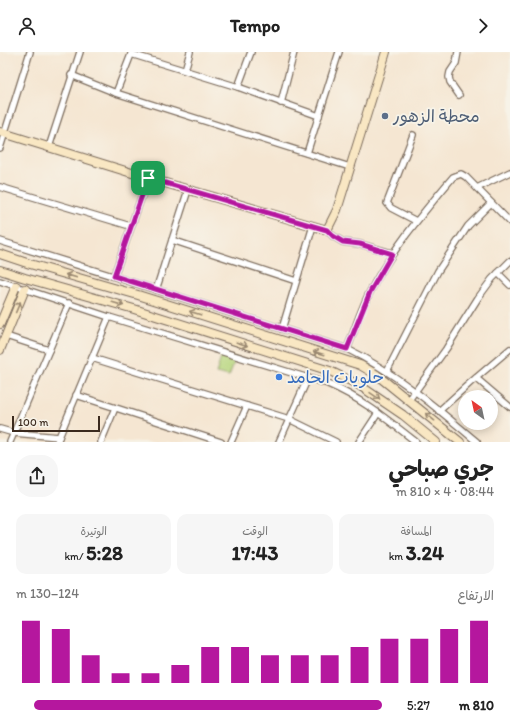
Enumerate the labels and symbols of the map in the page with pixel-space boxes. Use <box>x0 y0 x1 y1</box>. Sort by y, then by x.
place label: محطة الزهور <box>392 106 480 127</box>
marker: محطة الزهور <box>380 111 390 121</box>
pin <box>131 161 165 195</box>
one-way arrow <box>65 272 78 279</box>
one-way arrow <box>15 301 22 313</box>
one-way arrow <box>111 301 124 308</box>
one-way arrow <box>189 309 202 316</box>
one-way arrow <box>235 341 248 348</box>
one-way arrow <box>313 348 326 356</box>
place label: حلويات الحامد <box>287 367 384 389</box>
marker: حلويات الحامد <box>274 372 284 382</box>
north arrow <box>458 390 498 430</box>
one-way arrow <box>370 392 381 400</box>
one-way arrow <box>424 413 435 422</box>
scale bar <box>12 414 100 433</box>

